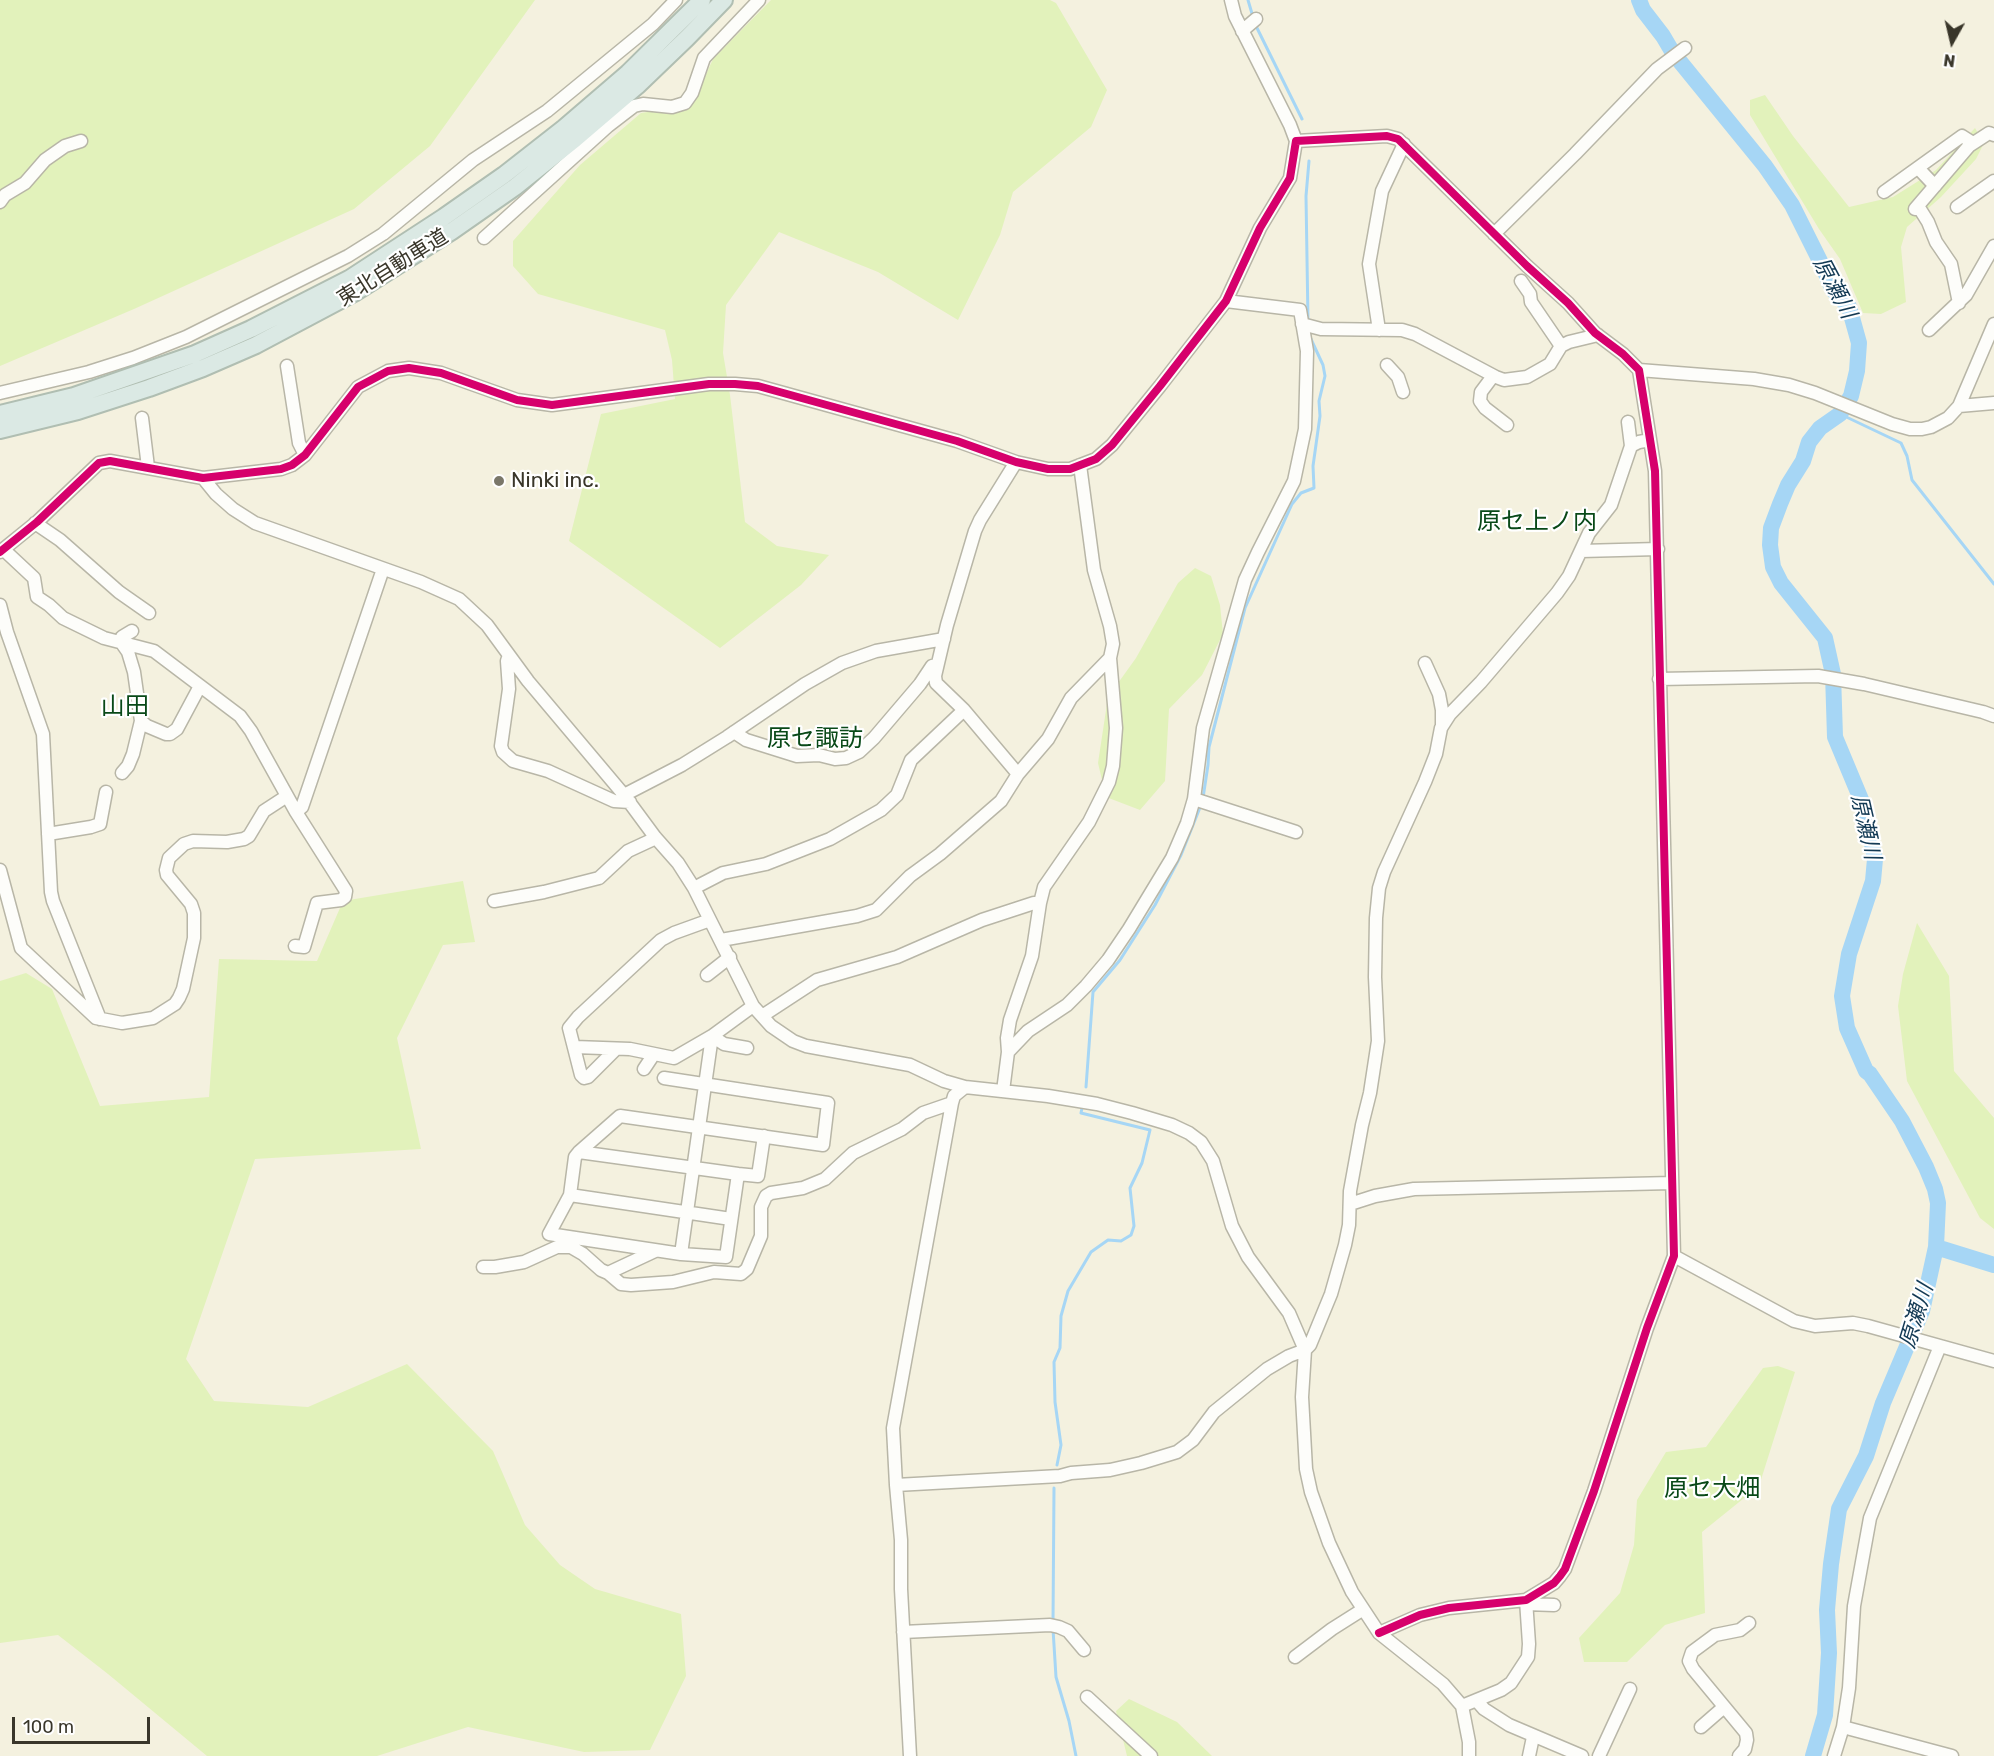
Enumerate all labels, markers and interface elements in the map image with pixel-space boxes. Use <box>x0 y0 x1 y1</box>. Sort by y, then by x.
north arrow <box>1922 12 1982 72</box>
text: N <box>1942 50 1956 71</box>
street label: 東北自動車道 <box>333 224 453 312</box>
water label: 原瀬川 <box>1807 253 1861 323</box>
place label: Ninki inc. <box>511 468 599 494</box>
marker: Ninki inc. <box>492 474 506 488</box>
district label: 原セ上ノ内 <box>1477 508 1597 536</box>
district label: 山田 <box>101 693 149 721</box>
district label: 原セ諏訪 <box>767 725 863 753</box>
water label: 原瀬川 <box>1845 792 1885 862</box>
water label: 原瀬川 <box>1895 1281 1939 1351</box>
district label: 原セ大畑 <box>1664 1475 1760 1503</box>
scale bar <box>15 1705 153 1743</box>
text: 100 m <box>23 1716 74 1738</box>

